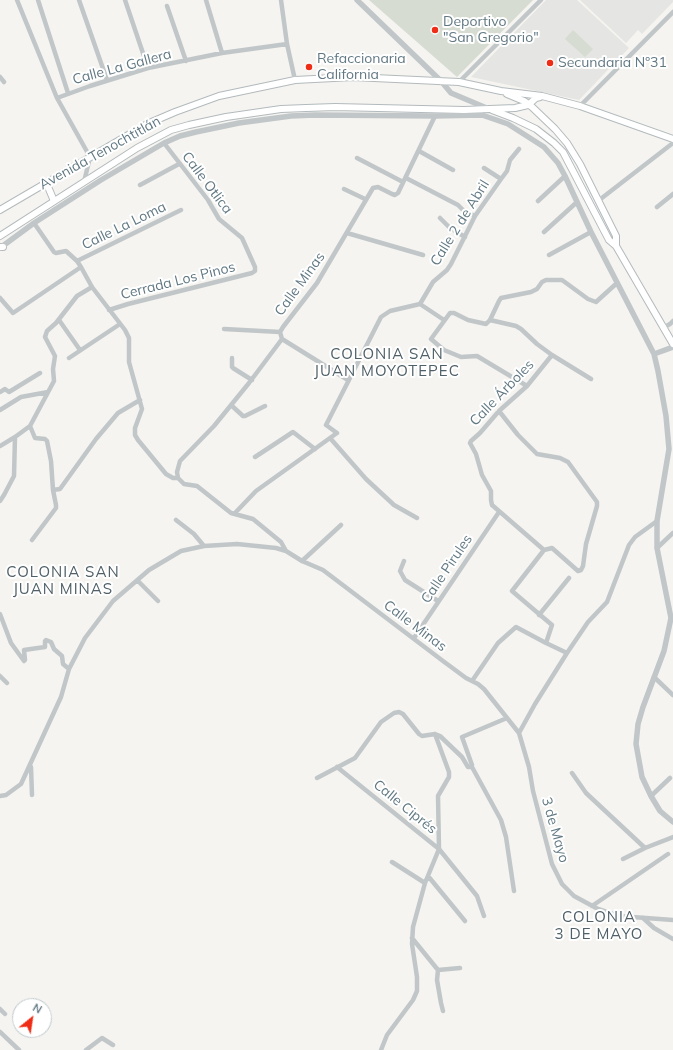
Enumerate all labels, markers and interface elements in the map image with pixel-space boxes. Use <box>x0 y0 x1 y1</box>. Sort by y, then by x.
place label: Deportivo "San Gregorio" <box>443 14 539 46</box>
marker: Deportivo "San Gregorio" <box>430 25 440 35</box>
street label: Calle La Gallera <box>71 46 173 88</box>
place label: Refaccionaria California <box>317 51 406 84</box>
place label: Secundaria Nº31 <box>558 55 667 71</box>
marker: Secundaria Nº31 <box>545 58 555 68</box>
marker: Refaccionaria California <box>304 62 314 72</box>
street label: Avenida Tenochtitlán <box>36 113 164 193</box>
street label: Calle Otlica <box>178 149 236 217</box>
street label: Calle 2 de Abril <box>427 177 493 269</box>
street label: Calle La Loma <box>79 198 169 254</box>
street label: Calle Minas <box>271 249 329 319</box>
street label: Cerrada Los Pinos <box>119 259 237 303</box>
district label: COLONIA SAN JUAN MOYOTEPEC <box>314 345 460 380</box>
street label: Calle Árboles <box>466 356 538 430</box>
street label: Calle Pirules <box>418 531 476 607</box>
district label: COLONIA SAN JUAN MINAS <box>6 563 120 598</box>
street label: Calle Minas <box>380 597 450 655</box>
street label: Calle Ciprés <box>370 776 440 838</box>
street label: 3 de Mayo <box>538 795 572 865</box>
district label: COLONIA 3 DE MAYO <box>555 908 643 943</box>
north arrow <box>12 998 52 1038</box>
text: N <box>30 1000 45 1017</box>

